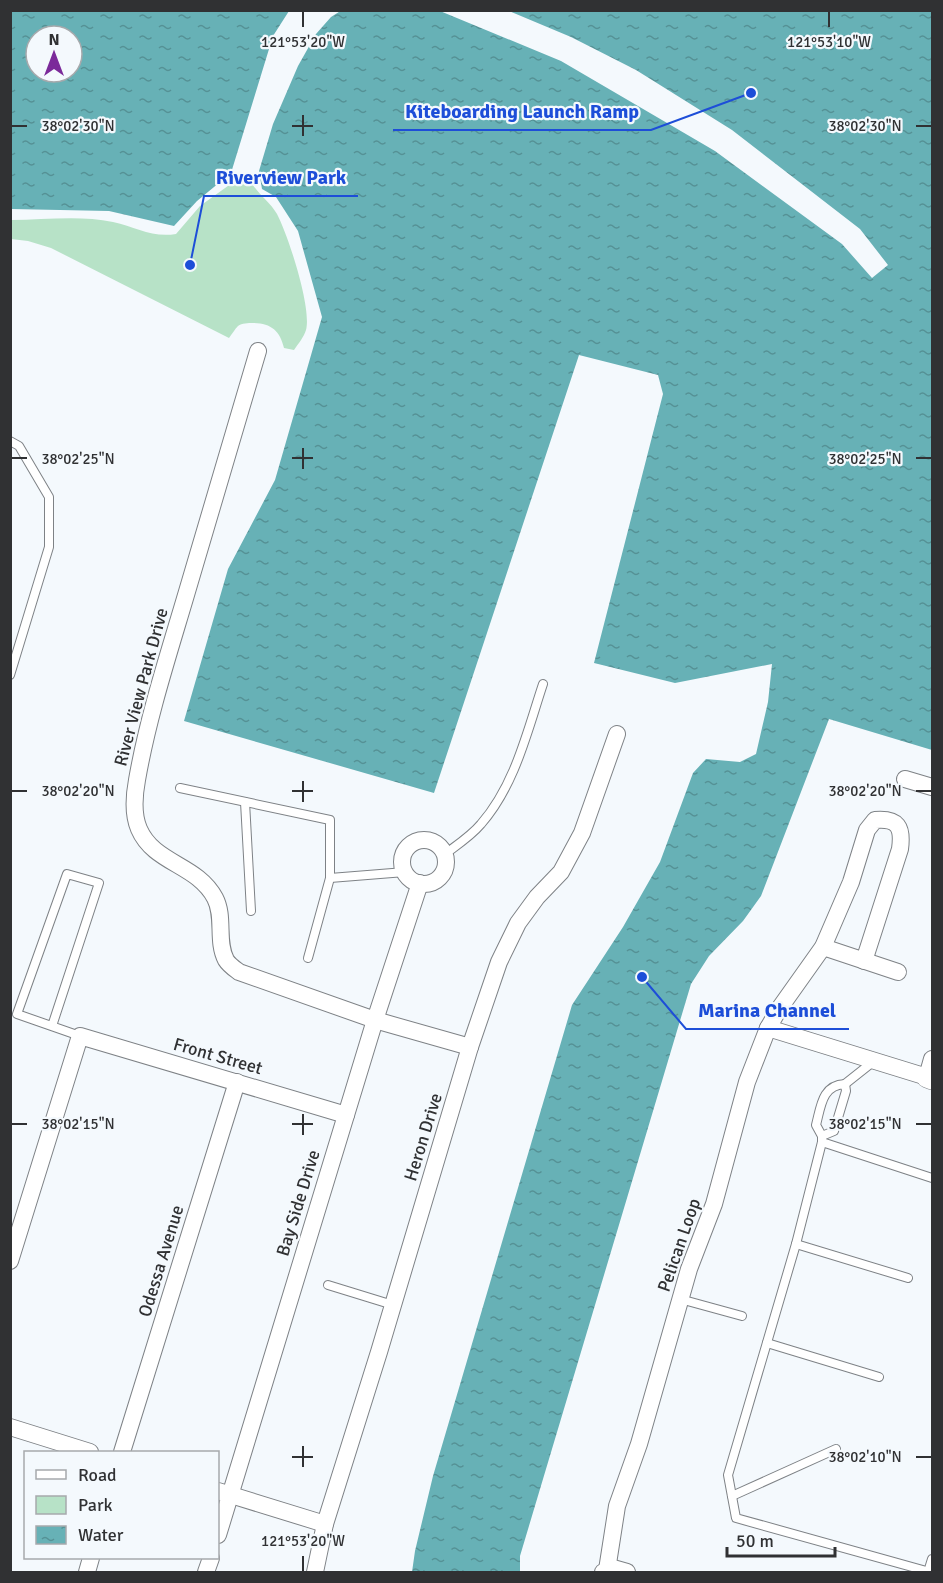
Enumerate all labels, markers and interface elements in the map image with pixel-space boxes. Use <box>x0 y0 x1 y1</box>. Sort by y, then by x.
north arrow <box>24 24 84 84</box>
text: N <box>48 30 60 50</box>
text: 121°53'20"W <box>261 33 345 51</box>
text: 121°53'10"W <box>787 33 871 51</box>
callout: Kiteboarding Launch Ramp <box>393 92 651 130</box>
text: Kiteboarding Launch Ramp <box>405 99 639 124</box>
text: 38°02'30"N <box>41 117 115 135</box>
text: 38°02'30"N <box>828 117 902 135</box>
callout: Riverview Park <box>204 158 358 196</box>
text: Riverview Park <box>216 165 347 190</box>
text: 38°02'25"N <box>41 450 115 468</box>
text: 38°02'25"N <box>828 450 902 468</box>
street label: River View Park Drive <box>109 606 173 768</box>
text: 38°02'20"N <box>41 782 115 800</box>
text: 38°02'20"N <box>828 782 902 800</box>
callout: Marina Channel <box>686 991 849 1029</box>
text: Marina Channel <box>698 998 836 1023</box>
street label: Front Street <box>171 1033 265 1079</box>
street label: Heron Drive <box>399 1090 447 1184</box>
text: 38°02'15"N <box>41 1115 115 1133</box>
text: 38°02'15"N <box>828 1115 902 1133</box>
street label: Bay Side Drive <box>271 1147 325 1259</box>
street label: Pelican Loop <box>653 1195 705 1295</box>
street label: Odessa Avenue <box>134 1203 188 1319</box>
text: 38°02'10"N <box>828 1448 902 1466</box>
legend <box>24 1451 219 1559</box>
text: Road <box>78 1464 117 1486</box>
text: Park <box>78 1494 113 1516</box>
scale bar <box>727 1520 835 1558</box>
text: Water <box>78 1524 124 1546</box>
text: 50 m <box>736 1530 774 1552</box>
text: 121°53'20"W <box>261 1532 345 1550</box>

